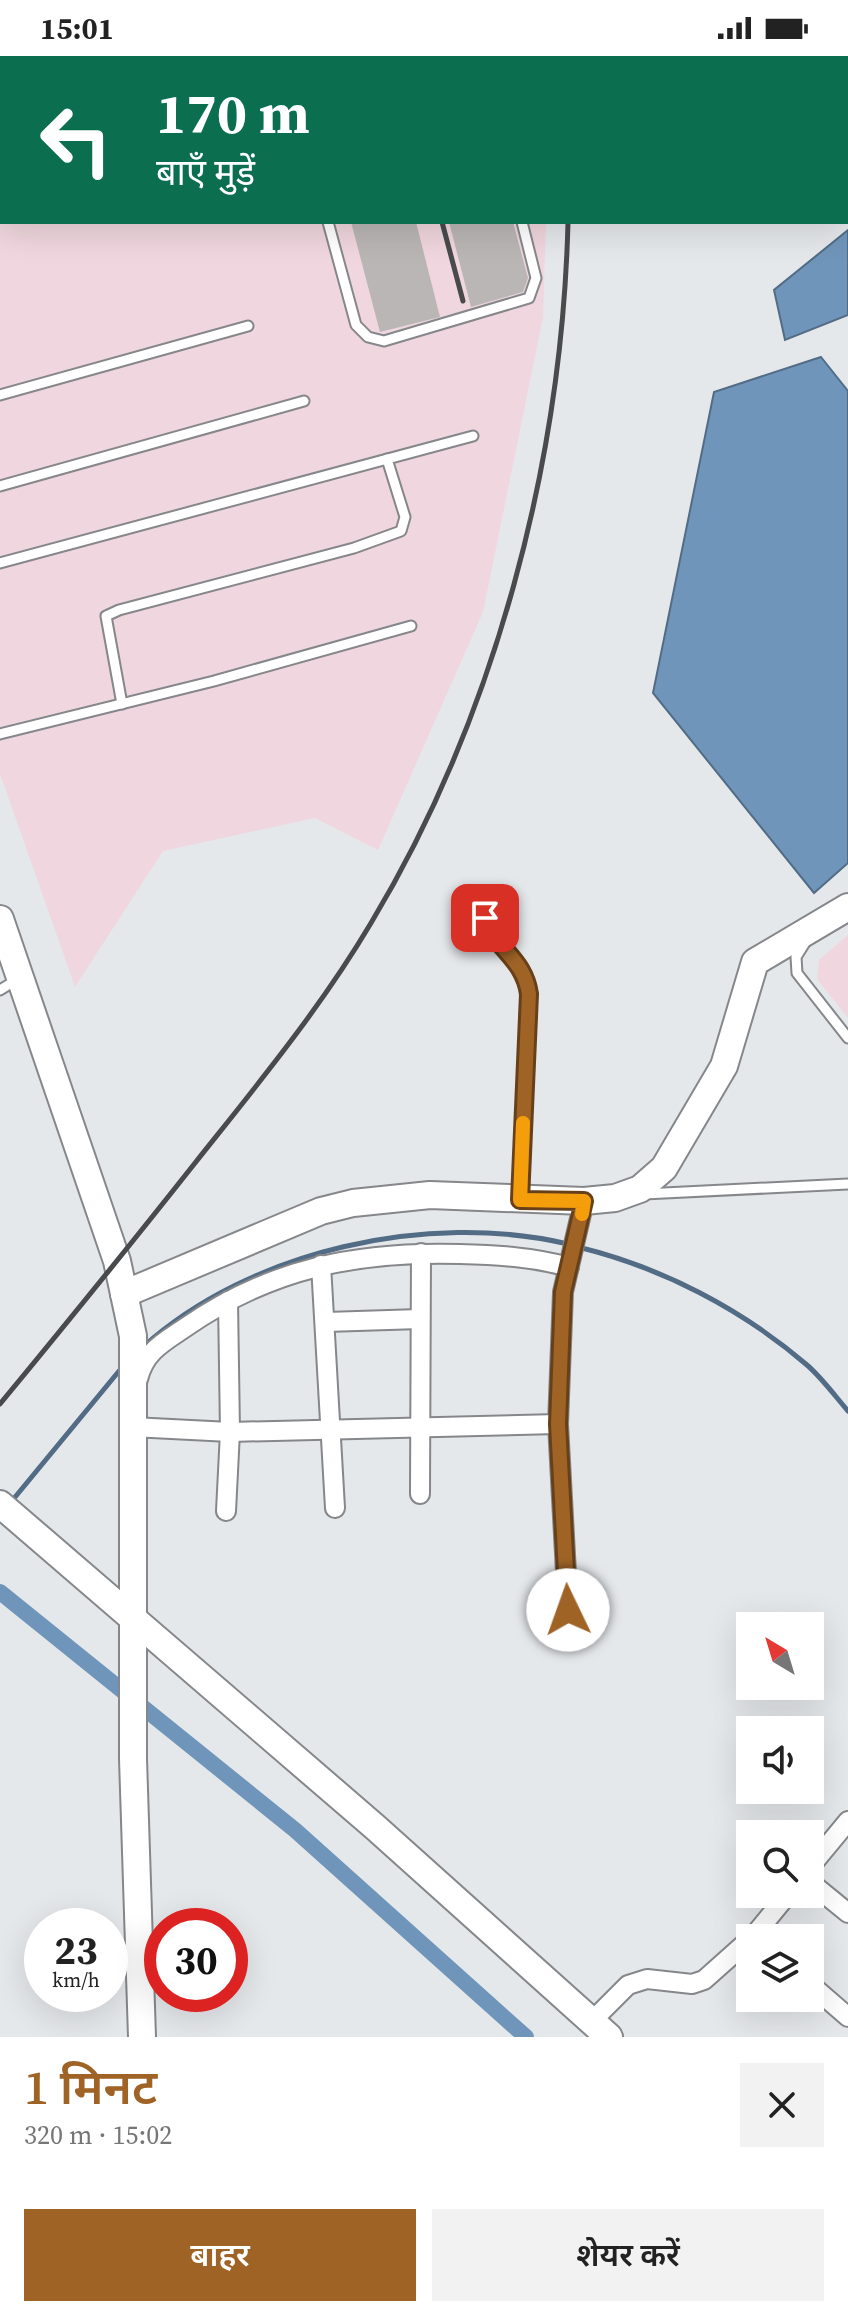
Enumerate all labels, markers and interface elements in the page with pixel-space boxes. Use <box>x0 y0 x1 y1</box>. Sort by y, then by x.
text: 15:01 <box>40 8 114 49</box>
text: 170 m <box>156 75 310 152</box>
icon: left <box>24 88 128 192</box>
text: बाएँ मुड़ें <box>156 148 255 197</box>
pin <box>451 884 519 952</box>
icon: arrive <box>463 896 507 940</box>
position arrow <box>526 1568 610 1652</box>
north arrow <box>736 1612 824 1700</box>
map controls <box>736 1612 824 2012</box>
button: sound <box>736 1716 824 1804</box>
button: search <box>736 1820 824 1908</box>
speed limit sign: 30 <box>144 1908 248 2012</box>
text: 23 <box>54 1923 98 1977</box>
button: layers <box>736 1924 824 2012</box>
text: km/h <box>52 1966 100 1994</box>
text: 1 मिनट <box>24 2054 157 2120</box>
button: close <box>740 2063 824 2147</box>
text: 320 m · 15:02 <box>24 2117 172 2153</box>
button: बाहर <box>24 2209 416 2301</box>
button: शेयर करें <box>432 2209 824 2301</box>

